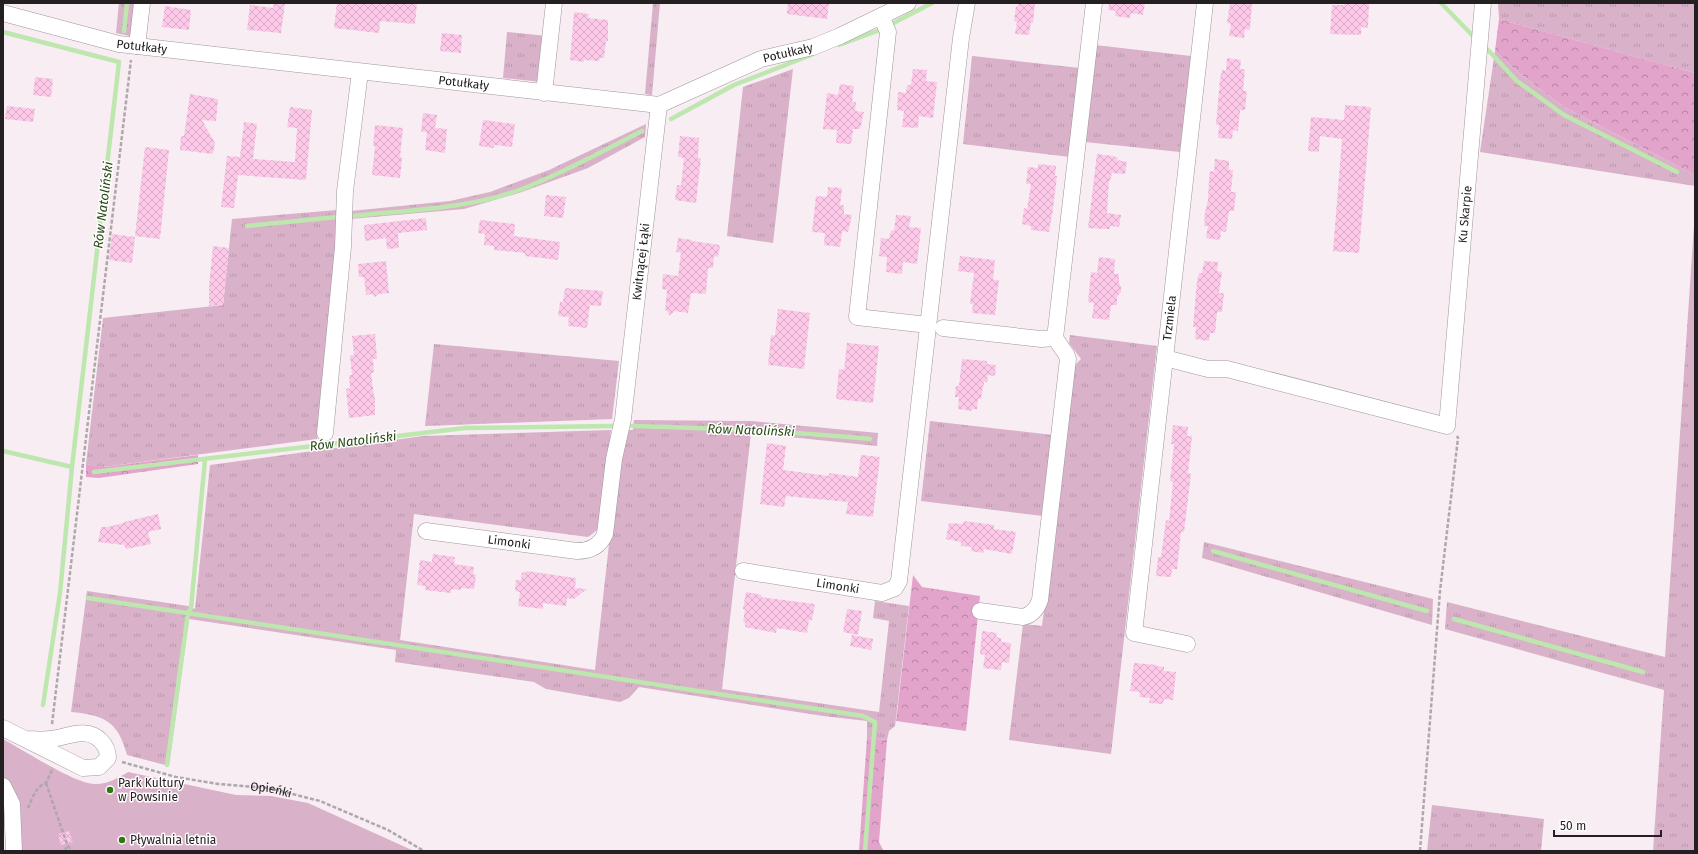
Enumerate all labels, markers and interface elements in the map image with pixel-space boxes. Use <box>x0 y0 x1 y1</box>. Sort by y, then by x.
street label: Potułkały <box>116 37 168 56</box>
street label: Potułkały <box>762 40 814 65</box>
street label: Potułkały <box>438 73 490 93</box>
water label: Rów Natoliński <box>90 160 116 249</box>
street label: Ku Skarpie <box>1456 185 1474 244</box>
street label: Kwitnącej Łąki <box>630 222 652 301</box>
street label: Trzmiela <box>1160 295 1179 342</box>
water label: Rów Natoliński <box>707 421 795 439</box>
water label: Rów Natoliński <box>309 428 398 454</box>
street label: Limonki <box>487 532 532 552</box>
street label: Limonki <box>815 576 860 596</box>
place label: Park Kultury w Powsinie <box>118 776 184 804</box>
street label: Opieńki <box>250 780 293 801</box>
marker: Park Kultury w Powsinie <box>105 785 115 795</box>
scale bar <box>1554 812 1661 838</box>
text: 50 m <box>1560 819 1586 833</box>
place label: Pływalnia letnia <box>130 833 216 847</box>
marker: Pływalnia letnia <box>117 835 127 845</box>

